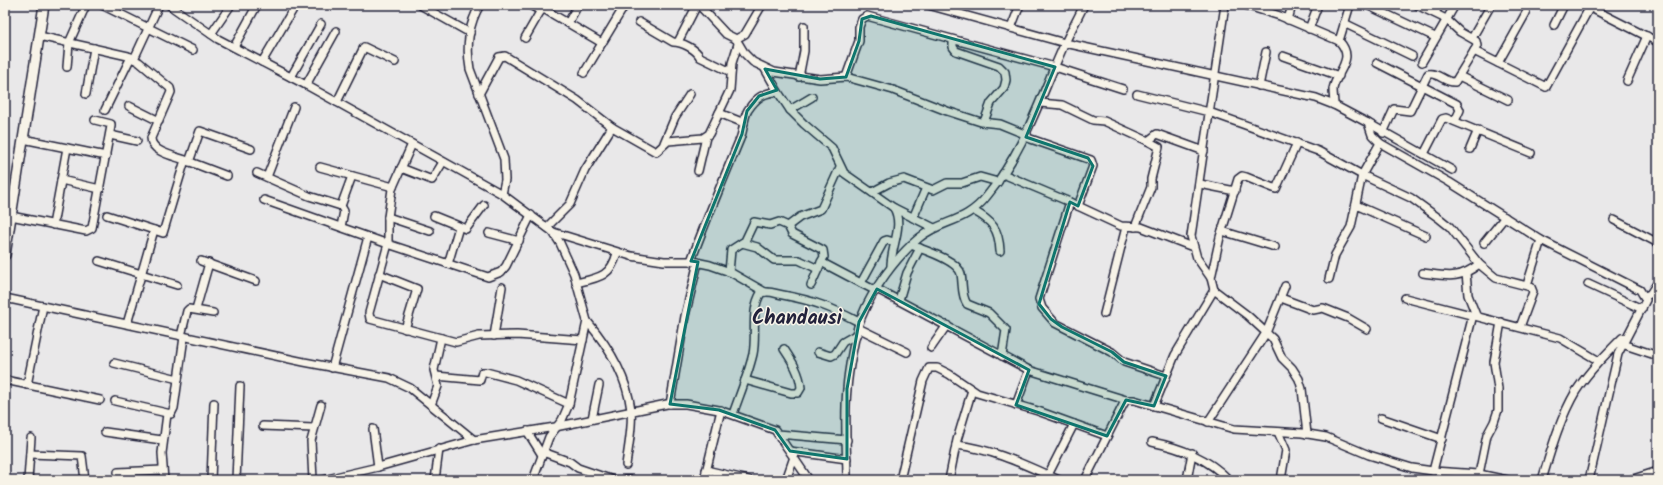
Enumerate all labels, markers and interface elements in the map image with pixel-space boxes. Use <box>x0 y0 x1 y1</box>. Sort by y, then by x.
district label: Chandausi <box>752 303 843 335</box>

